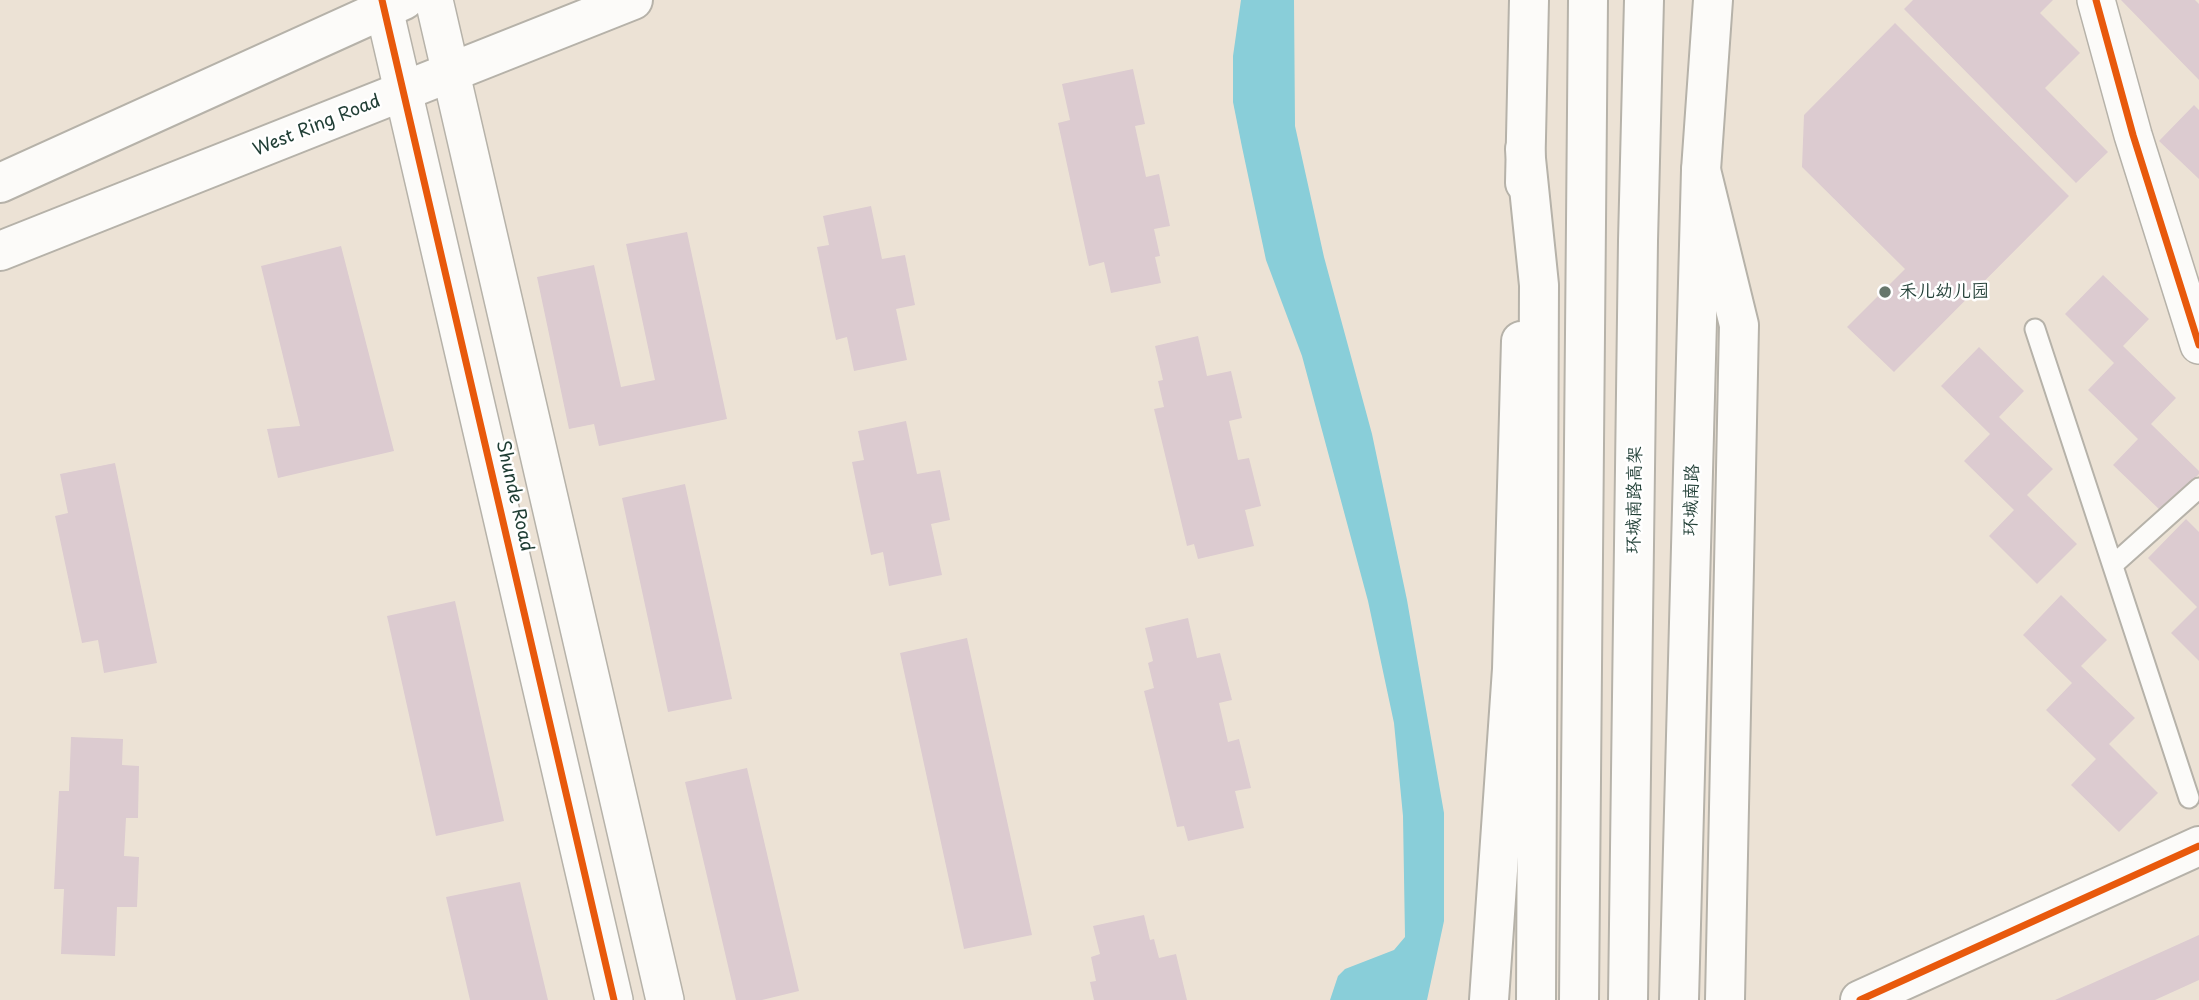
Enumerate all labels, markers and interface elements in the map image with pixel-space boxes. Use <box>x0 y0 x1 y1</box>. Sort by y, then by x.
street label: West Ring Road <box>250 91 384 161</box>
place label: 禾儿幼儿园 <box>1899 281 1989 303</box>
marker: 禾儿幼儿园 <box>1877 284 1893 300</box>
street label: Shunde Road <box>491 438 537 554</box>
street label: 环城南路高架 <box>1623 446 1647 554</box>
street label: 环城南路 <box>1680 464 1704 536</box>

